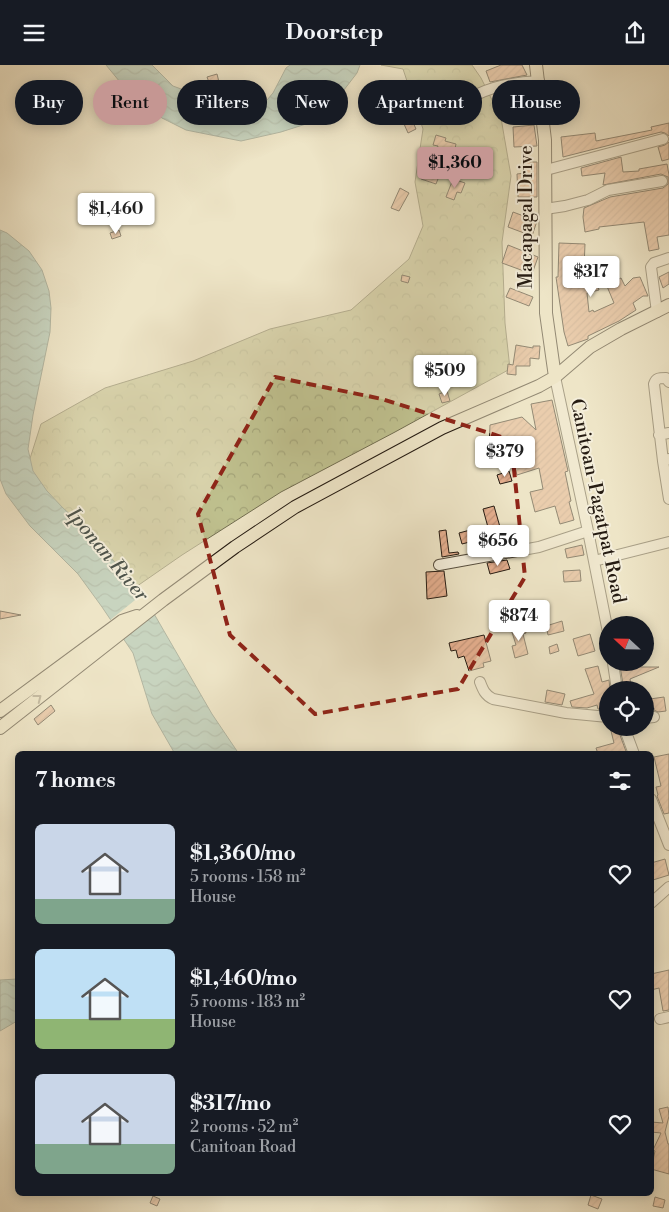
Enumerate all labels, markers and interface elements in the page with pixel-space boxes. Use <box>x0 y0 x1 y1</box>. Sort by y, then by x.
icon: menu <box>20 19 48 47</box>
text: Doorstep <box>286 19 383 46</box>
icon: share <box>621 19 649 47</box>
chip: Buy <box>15 80 83 125</box>
chip: Rent <box>93 80 167 125</box>
chip: Filters <box>177 80 267 125</box>
chip: New <box>277 80 348 125</box>
chip: Apartment <box>358 80 482 125</box>
chip: House <box>492 80 580 125</box>
street label: Macapagal Drive <box>514 145 538 289</box>
pin: $1,360 <box>414 147 496 189</box>
text: $1,360 <box>428 153 482 173</box>
pin: $1,460 <box>75 193 157 235</box>
text: $1,460 <box>89 199 143 219</box>
pin: $317 <box>561 255 621 298</box>
text: $317 <box>574 262 608 282</box>
pin: $509 <box>415 355 475 397</box>
text: $509 <box>424 361 466 381</box>
street label: Canitoan-Pagatpat Road <box>565 396 631 606</box>
pin: $379 <box>475 435 535 478</box>
text: $379 <box>486 442 524 462</box>
water label: Iponan River <box>60 502 154 607</box>
pin: $656 <box>468 525 528 567</box>
text: $656 <box>478 531 518 551</box>
pin: $874 <box>489 599 549 642</box>
text: $874 <box>500 606 538 626</box>
north arrow <box>599 616 654 671</box>
map controls <box>599 616 654 736</box>
button: locate <box>599 681 654 736</box>
one-way arrow <box>32 695 41 703</box>
icon: filters <box>606 767 634 795</box>
text: 7 homes <box>35 768 116 794</box>
text: $1,360/mo <box>190 841 296 867</box>
icon: home <box>75 844 135 904</box>
icon: heart <box>606 860 634 888</box>
text: 5 rooms · 158 m² <box>190 867 306 887</box>
text: House <box>190 887 236 907</box>
text: $1,460/mo <box>190 966 297 992</box>
icon: home <box>75 969 135 1029</box>
icon: heart <box>606 985 634 1013</box>
text: 5 rooms · 183 m² <box>190 992 305 1012</box>
text: House <box>190 1012 236 1032</box>
text: $317/mo <box>190 1091 271 1117</box>
icon: home <box>75 1094 135 1154</box>
icon: heart <box>606 1110 634 1138</box>
text: 2 rooms · 52 m² <box>190 1117 298 1137</box>
text: Canitoan Road <box>190 1137 296 1157</box>

